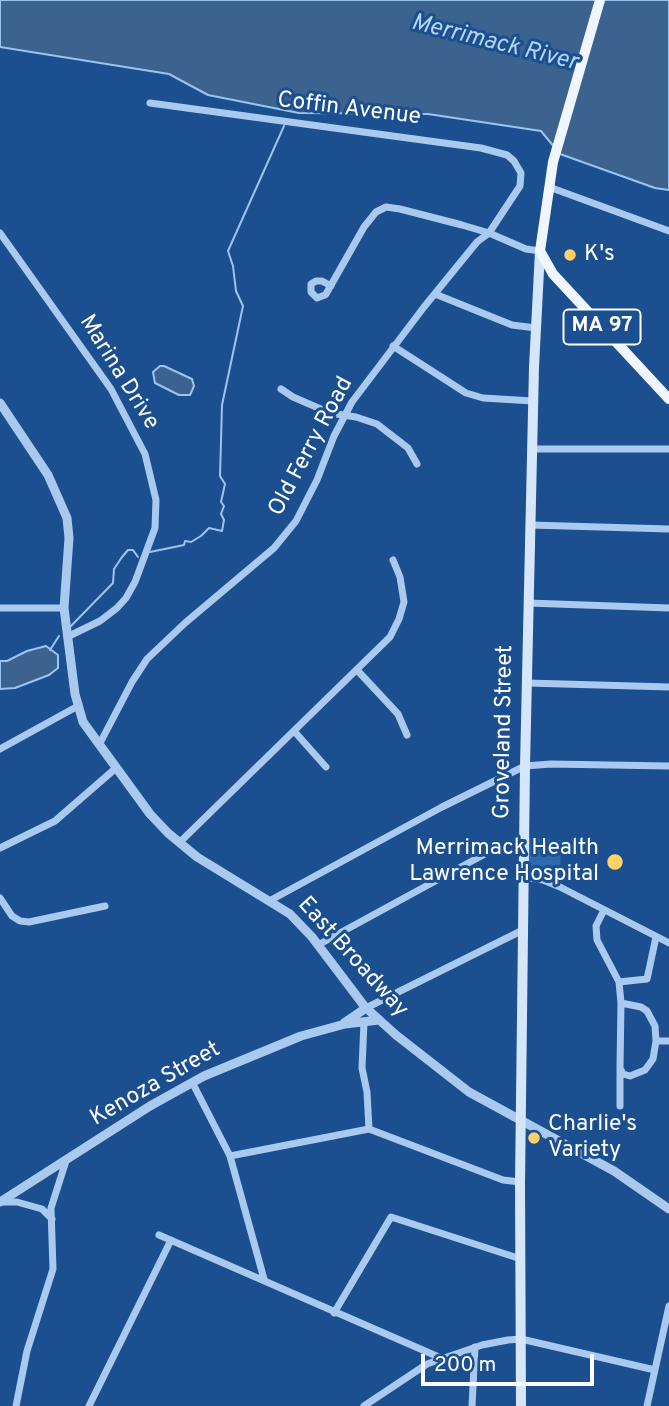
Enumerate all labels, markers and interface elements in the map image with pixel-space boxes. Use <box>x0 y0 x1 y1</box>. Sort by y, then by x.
water label: Merrimack River <box>408 9 580 79</box>
street label: Coffin Avenue <box>276 88 422 132</box>
place label: K's <box>584 241 615 269</box>
marker: K's <box>562 247 578 263</box>
road number: MA 97 <box>564 310 640 344</box>
street label: Marina Drive <box>72 311 164 435</box>
street label: Old Ferry Road <box>264 373 360 521</box>
street label: Groveland Street <box>490 645 520 819</box>
place label: Merrimack Health Lawrence Hospital <box>409 835 599 889</box>
marker: Merrimack Health Lawrence Hospital <box>605 852 625 872</box>
street label: East Broadway <box>291 892 413 1024</box>
street label: Kenoza Street <box>86 1037 226 1133</box>
place label: Charlie's Variety <box>548 1111 637 1165</box>
marker: Charlie's Variety <box>526 1130 542 1146</box>
scale bar <box>424 1340 597 1384</box>
text: 200 m <box>434 1352 496 1379</box>

